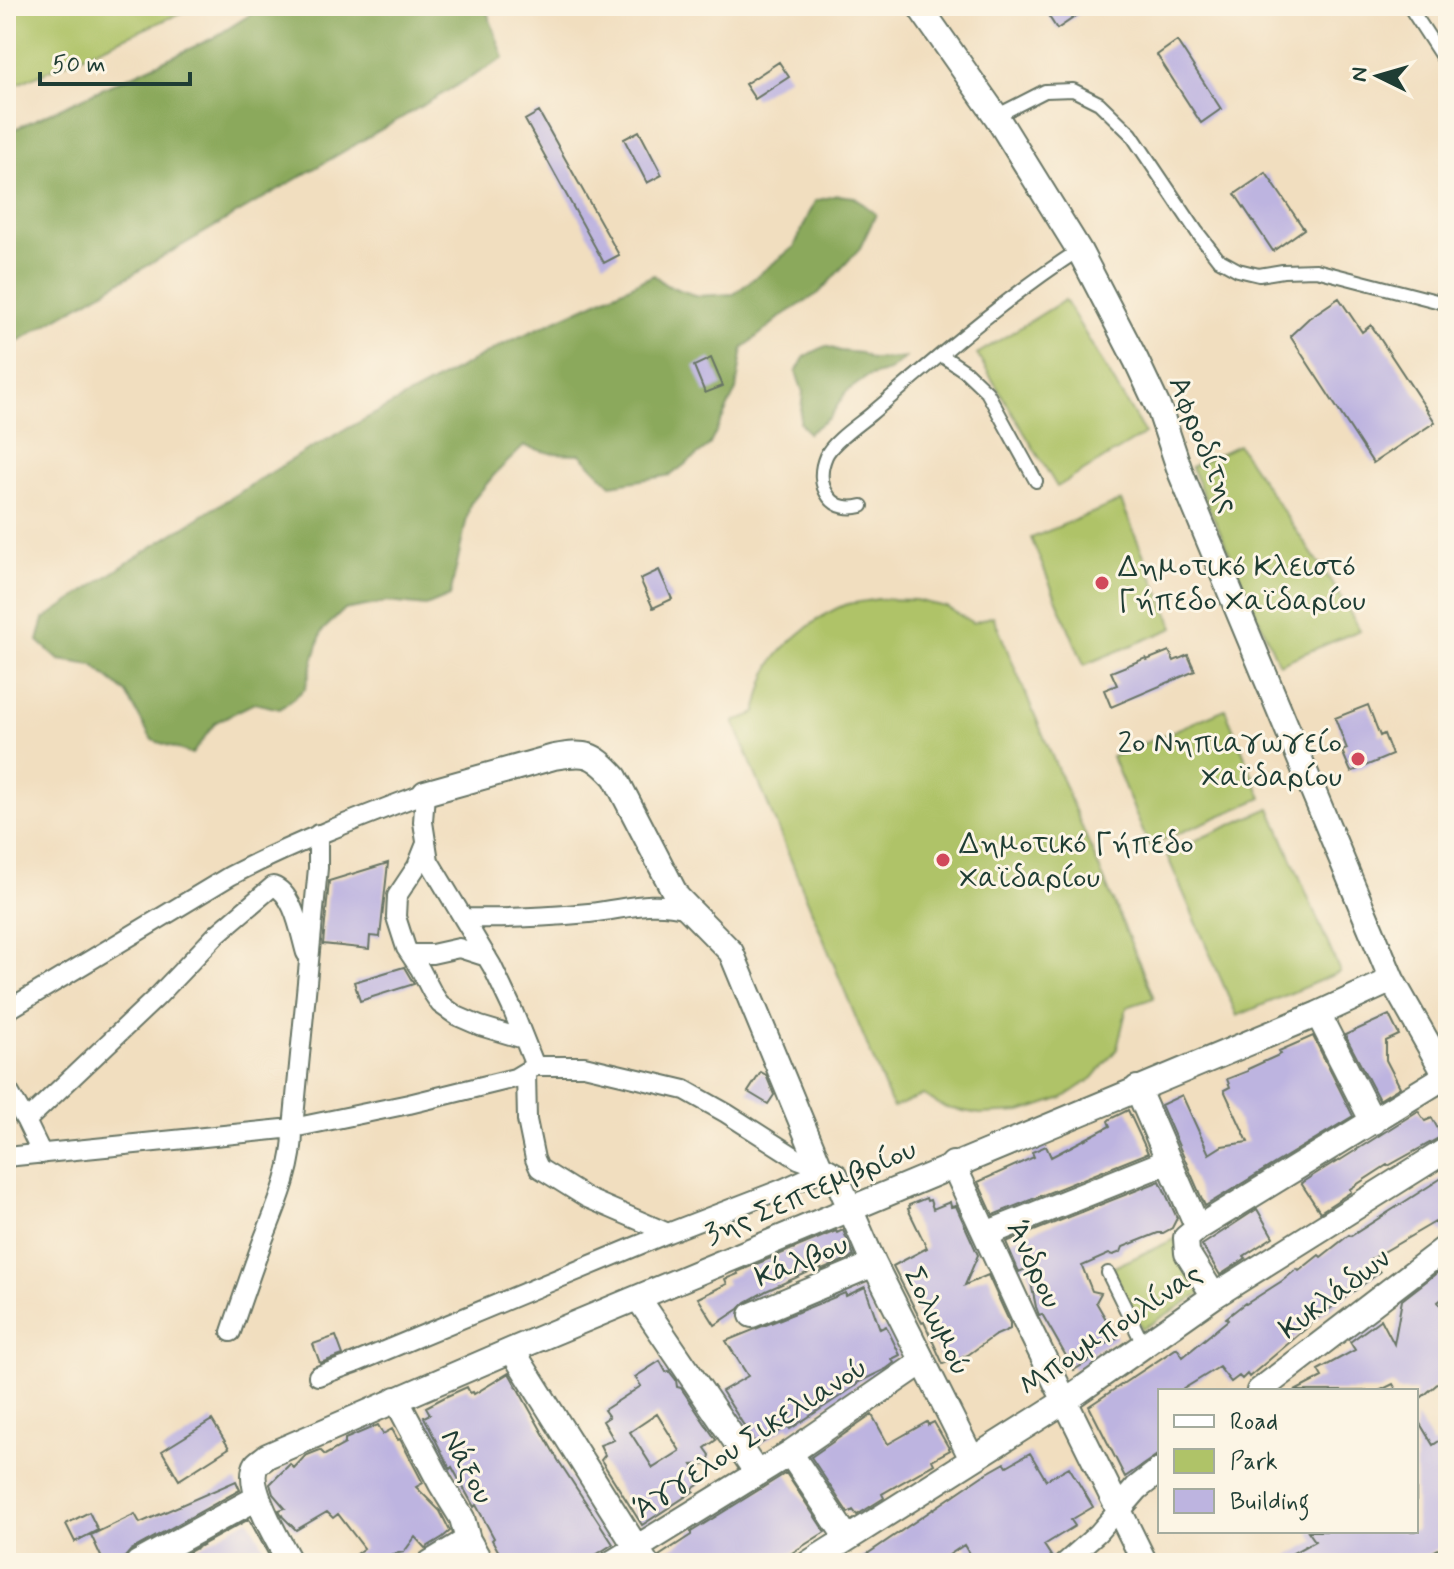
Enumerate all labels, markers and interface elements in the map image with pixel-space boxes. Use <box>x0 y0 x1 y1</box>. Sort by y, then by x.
scale bar <box>40 36 190 86</box>
north arrow <box>1338 36 1418 116</box>
text: 50 m <box>52 50 106 81</box>
text: N <box>1345 66 1375 83</box>
street label: Αφροδίτης <box>1159 370 1249 519</box>
place label: Δημοτικό Κλειστό Γήπεδο Χαϊδαρίου <box>1118 548 1366 621</box>
marker: Δημοτικό Κλειστό Γήπεδο Χαϊδαρίου <box>1093 574 1111 592</box>
place label: 2ο Νηπιαγωγείο Χαϊδαρίου <box>1117 724 1342 797</box>
marker: 2ο Νηπιαγωγείο Χαϊδαρίου <box>1349 750 1367 768</box>
place label: Δημοτικό Γήπεδο Χαϊδαρίου <box>959 825 1194 898</box>
marker: Δημοτικό Γήπεδο Χαϊδαρίου <box>934 851 952 869</box>
street label: 3ης Σεπτεμβρίου <box>699 1130 922 1255</box>
street label: Άνδρου <box>997 1215 1071 1315</box>
street label: Κάλβου <box>749 1225 854 1298</box>
street label: Κυκλάδων <box>1271 1239 1399 1349</box>
street label: Μπουμπουλίνας <box>1012 1255 1210 1406</box>
street label: Σολωμού <box>894 1261 980 1383</box>
street label: Άγγελου Σικελιανού <box>626 1348 875 1529</box>
legend <box>1158 1389 1418 1533</box>
text: Road <box>1230 1407 1278 1438</box>
street label: Νάξου <box>431 1422 503 1511</box>
text: Park <box>1230 1447 1278 1478</box>
text: Building <box>1230 1487 1310 1521</box>

